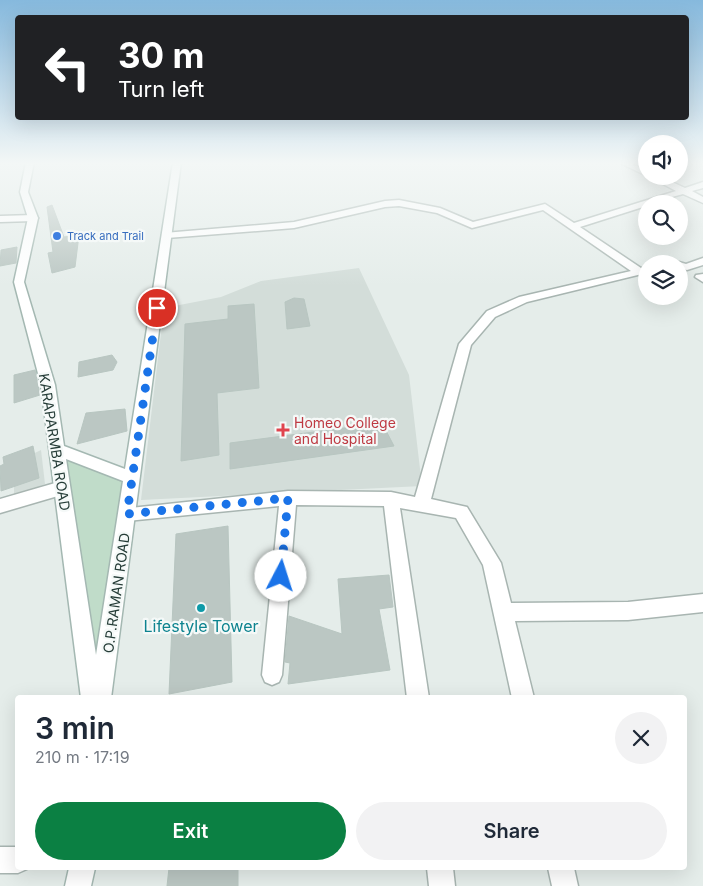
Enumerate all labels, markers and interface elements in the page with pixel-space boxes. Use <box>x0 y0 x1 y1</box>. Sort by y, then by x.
text: 30 m <box>118 34 204 76</box>
icon: left <box>35 35 100 100</box>
text: Turn left <box>118 76 204 102</box>
map controls <box>638 135 688 305</box>
button: sound <box>638 135 688 185</box>
button: search <box>638 195 688 245</box>
place label: Track and Trail <box>67 229 144 243</box>
marker: Track and Trail <box>51 230 63 242</box>
button: layers <box>638 255 688 305</box>
pin <box>136 287 178 329</box>
icon: arrive <box>143 294 171 322</box>
street label: KARAPARMBA ROAD <box>36 372 74 512</box>
place label: Homeo College and Hospital <box>294 414 396 447</box>
marker: Homeo College and Hospital <box>276 423 290 437</box>
street label: O.P.RAMAN ROAD <box>99 532 133 654</box>
position arrow <box>254 549 306 601</box>
marker: Lifestyle Tower <box>195 602 207 614</box>
place label: Lifestyle Tower <box>143 616 259 636</box>
text: 3 min <box>35 710 115 746</box>
button: close <box>615 712 667 764</box>
text: 210 m · 17:19 <box>35 747 130 767</box>
button: Exit <box>35 802 346 860</box>
button: Share <box>356 802 667 860</box>

